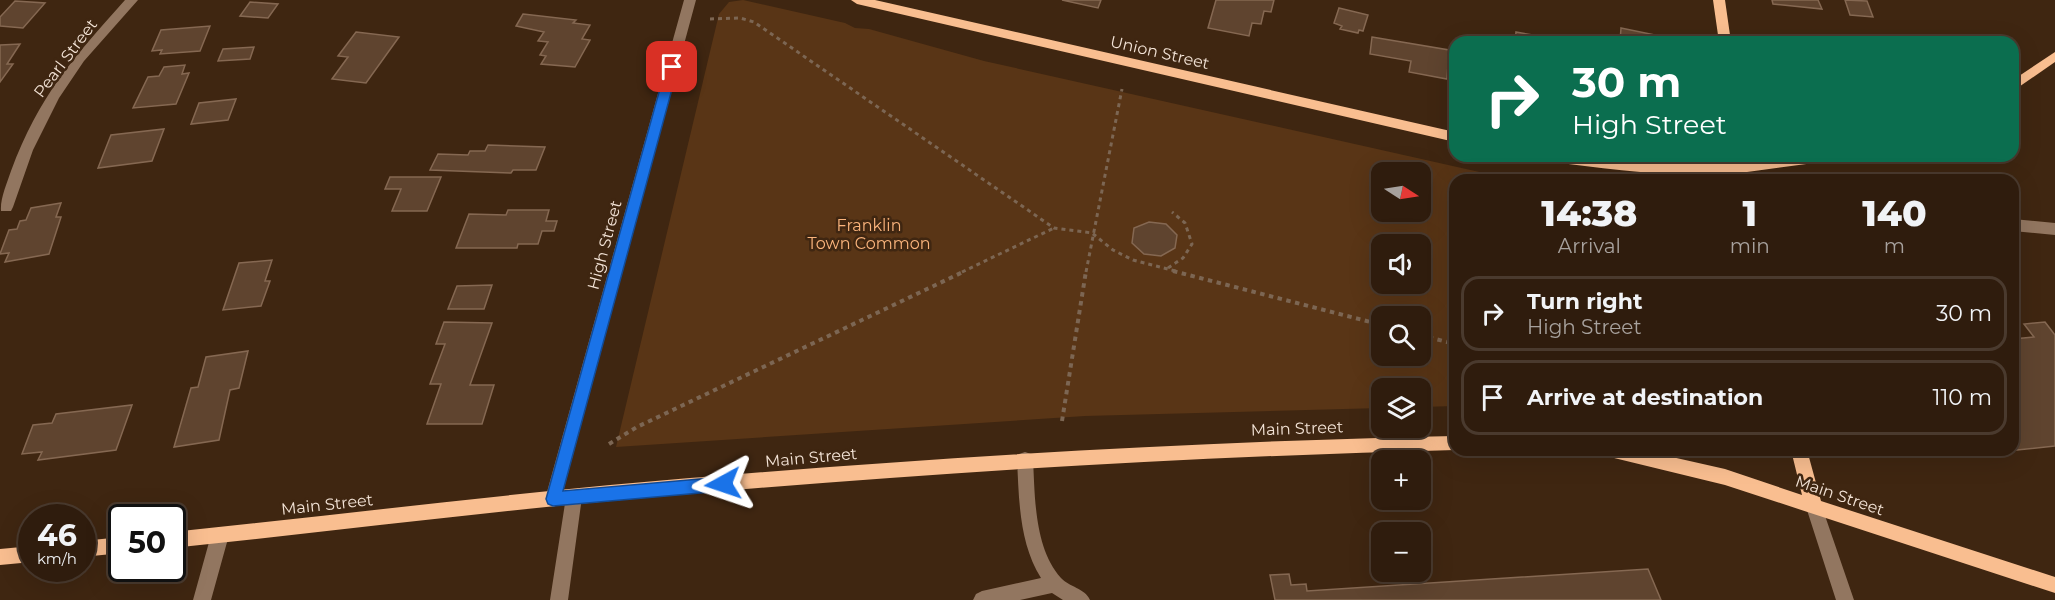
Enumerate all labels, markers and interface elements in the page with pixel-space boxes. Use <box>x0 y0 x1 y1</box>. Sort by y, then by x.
street label: Pearl Street <box>30 15 101 101</box>
street label: Union Street <box>1108 32 1212 73</box>
pin <box>646 41 697 92</box>
icon: arrive <box>655 50 688 83</box>
text: 30 m <box>1572 56 1681 108</box>
icon: right <box>1473 60 1551 138</box>
text: High Street <box>1572 108 1727 141</box>
north arrow <box>1371 162 1431 222</box>
map controls <box>1371 162 1431 582</box>
text: 14:38 <box>1541 191 1637 235</box>
text: 1 <box>1743 191 1757 235</box>
text: 140 <box>1862 191 1927 235</box>
street label: High Street <box>583 198 626 292</box>
park label: Franklin Town Common <box>808 216 930 253</box>
button: sound <box>1371 234 1431 294</box>
text: Arrival <box>1558 234 1621 258</box>
text: min <box>1730 234 1770 258</box>
text: m <box>1884 234 1905 258</box>
text: Turn right <box>1527 288 1642 315</box>
icon: right <box>1476 297 1509 330</box>
text: 30 m <box>1936 300 1992 327</box>
button: search <box>1371 306 1431 366</box>
text: High Street <box>1527 315 1642 339</box>
button: layers <box>1371 378 1431 438</box>
icon: arrive <box>1476 381 1509 414</box>
text: Arrive at destination <box>1527 384 1763 411</box>
text: 110 m <box>1932 384 1992 411</box>
street label: Main Street <box>1251 417 1344 440</box>
street label: Main Street <box>764 444 858 471</box>
button: + <box>1371 450 1431 510</box>
position arrow <box>691 452 755 516</box>
street label: Main Street <box>1793 471 1887 520</box>
street label: Main Street <box>280 490 374 519</box>
speed limit sign: 50 <box>108 504 186 582</box>
text: 46 <box>37 517 77 554</box>
button: − <box>1371 522 1431 582</box>
text: km/h <box>37 549 77 568</box>

